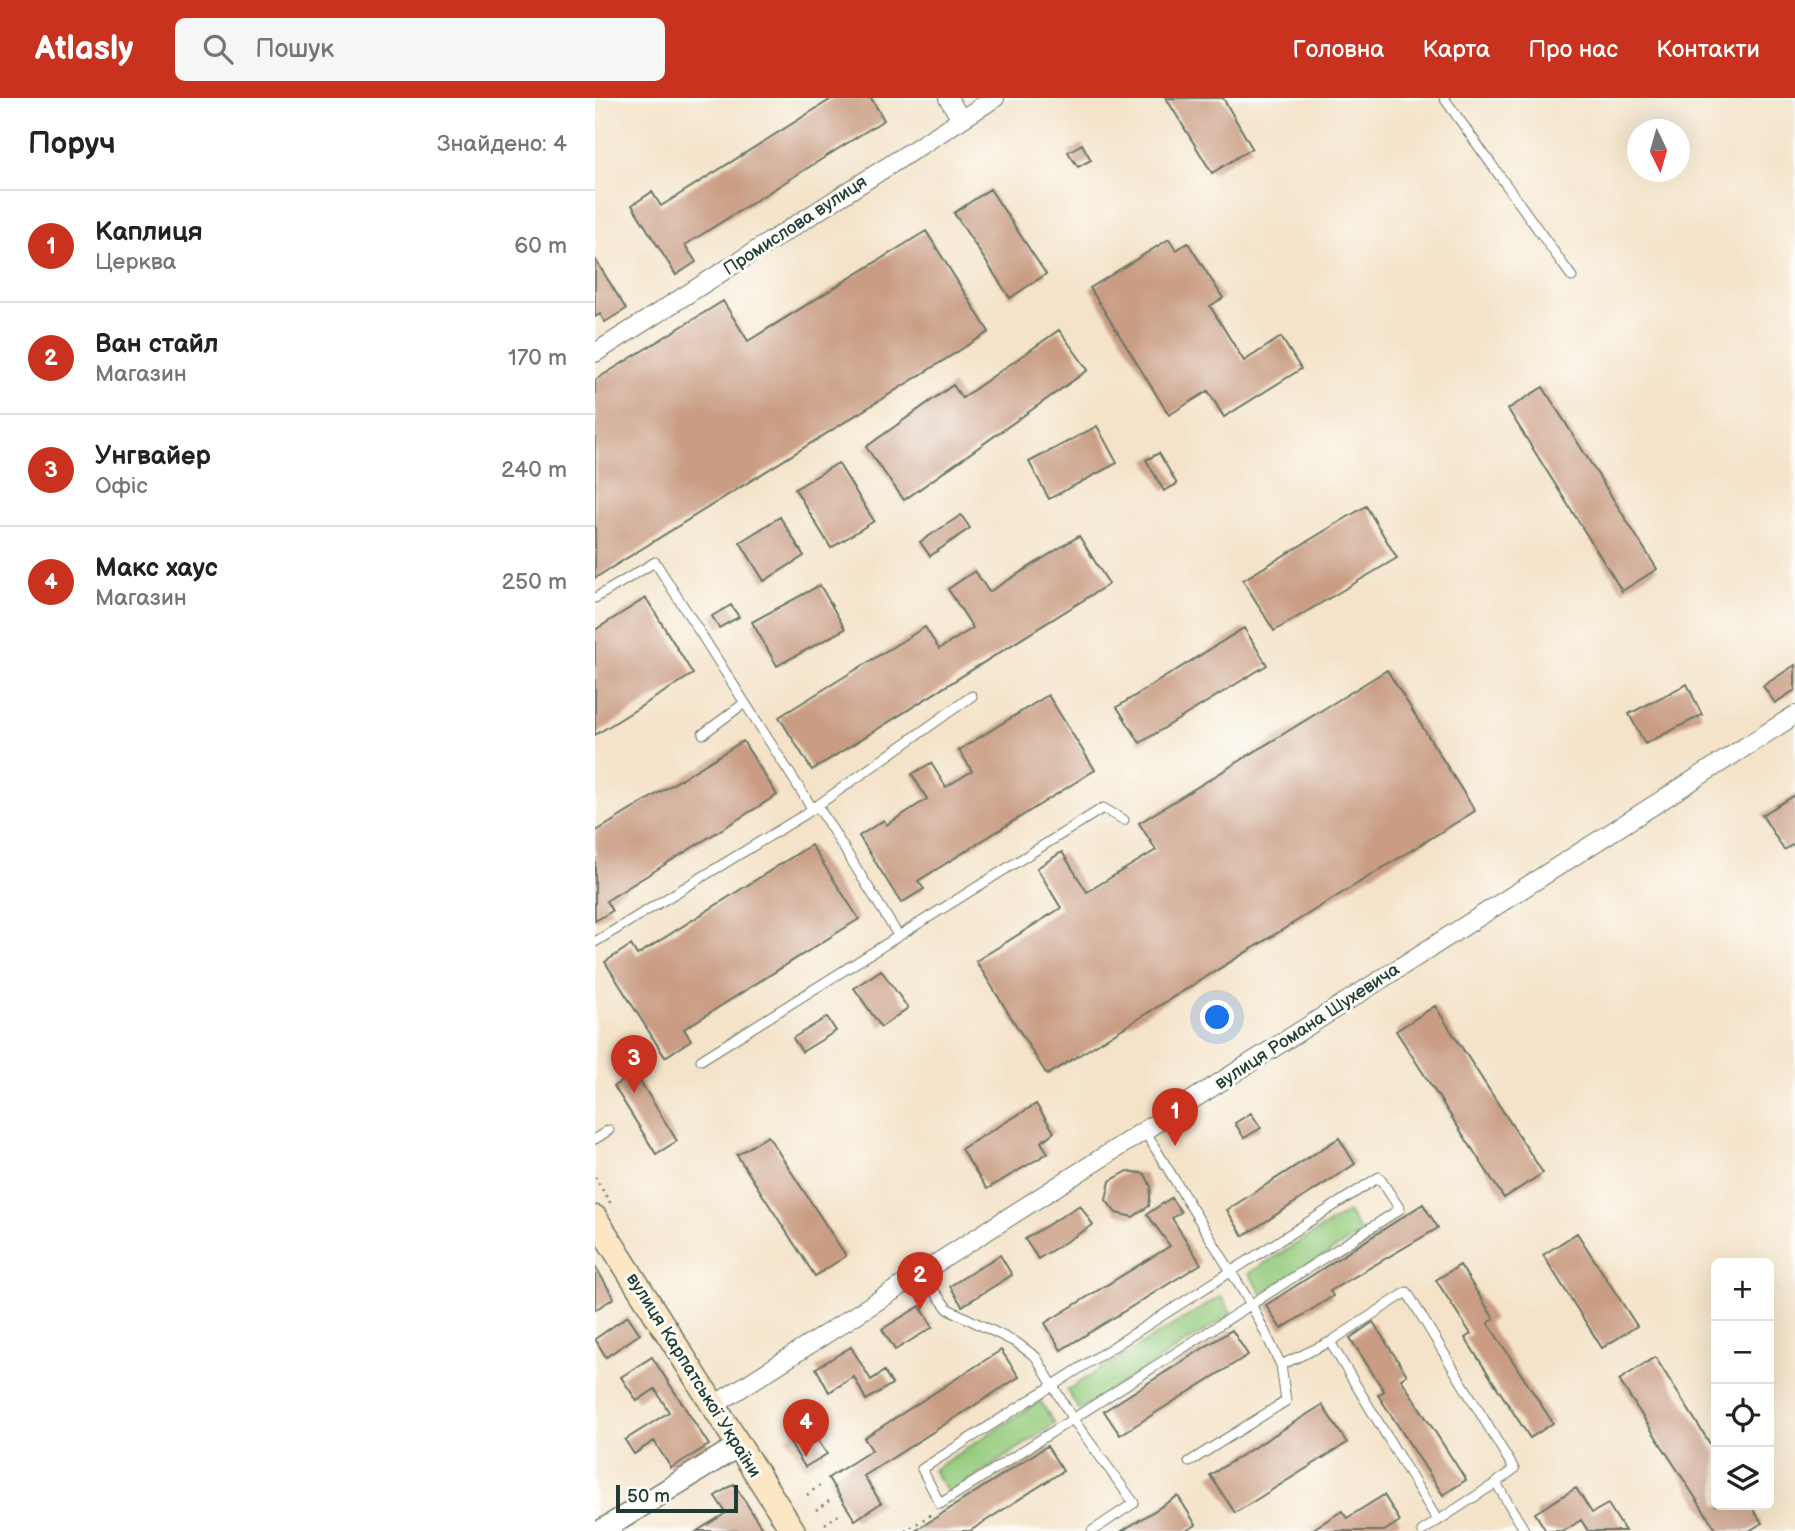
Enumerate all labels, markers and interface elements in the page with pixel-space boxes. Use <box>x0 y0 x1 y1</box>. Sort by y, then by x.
search box <box>175 18 665 81</box>
text: Atlasly <box>35 29 133 69</box>
icon: search <box>199 30 237 68</box>
text: Пошук <box>255 34 334 65</box>
text: Головна <box>1293 35 1385 64</box>
text: Карта <box>1423 35 1490 64</box>
text: Про нас <box>1528 35 1618 64</box>
text: Контакти <box>1656 35 1760 64</box>
north arrow <box>1627 119 1690 182</box>
text: Поруч <box>28 126 116 162</box>
text: Знайдено: 4 <box>437 130 567 158</box>
street label: Промислова вулиця <box>720 171 871 280</box>
text: Каплиця <box>95 217 203 248</box>
text: 1 <box>46 232 56 260</box>
text: 60 m <box>514 232 567 260</box>
text: Церква <box>95 248 176 276</box>
text: Ван стайл <box>95 329 218 360</box>
text: 2 <box>44 344 58 372</box>
text: 170 m <box>508 344 567 372</box>
text: Магазин <box>95 360 187 388</box>
text: Унгвайер <box>95 441 211 472</box>
text: 3 <box>44 456 58 484</box>
text: 240 m <box>501 456 567 484</box>
text: Офіс <box>95 472 148 500</box>
text: Макс хаус <box>95 553 218 584</box>
text: 4 <box>44 568 58 596</box>
text: 250 m <box>501 568 567 596</box>
text: Магазин <box>95 584 187 612</box>
street label: вулиця Романа Шухевича <box>1211 959 1404 1094</box>
your location <box>1200 1000 1234 1034</box>
pin: 3 <box>611 1035 657 1093</box>
pin: 1 <box>1152 1088 1198 1146</box>
pin: 2 <box>897 1252 943 1310</box>
map controls <box>1711 1258 1774 1510</box>
button: + <box>1711 1258 1774 1321</box>
street label: вулиця Карпатської України <box>622 1269 765 1481</box>
button: − <box>1711 1321 1774 1384</box>
button: locate <box>1711 1384 1774 1447</box>
pin: 4 <box>783 1399 829 1457</box>
button: layers <box>1711 1447 1774 1510</box>
scale bar <box>616 1482 739 1514</box>
text: 50 m <box>627 1485 670 1508</box>

